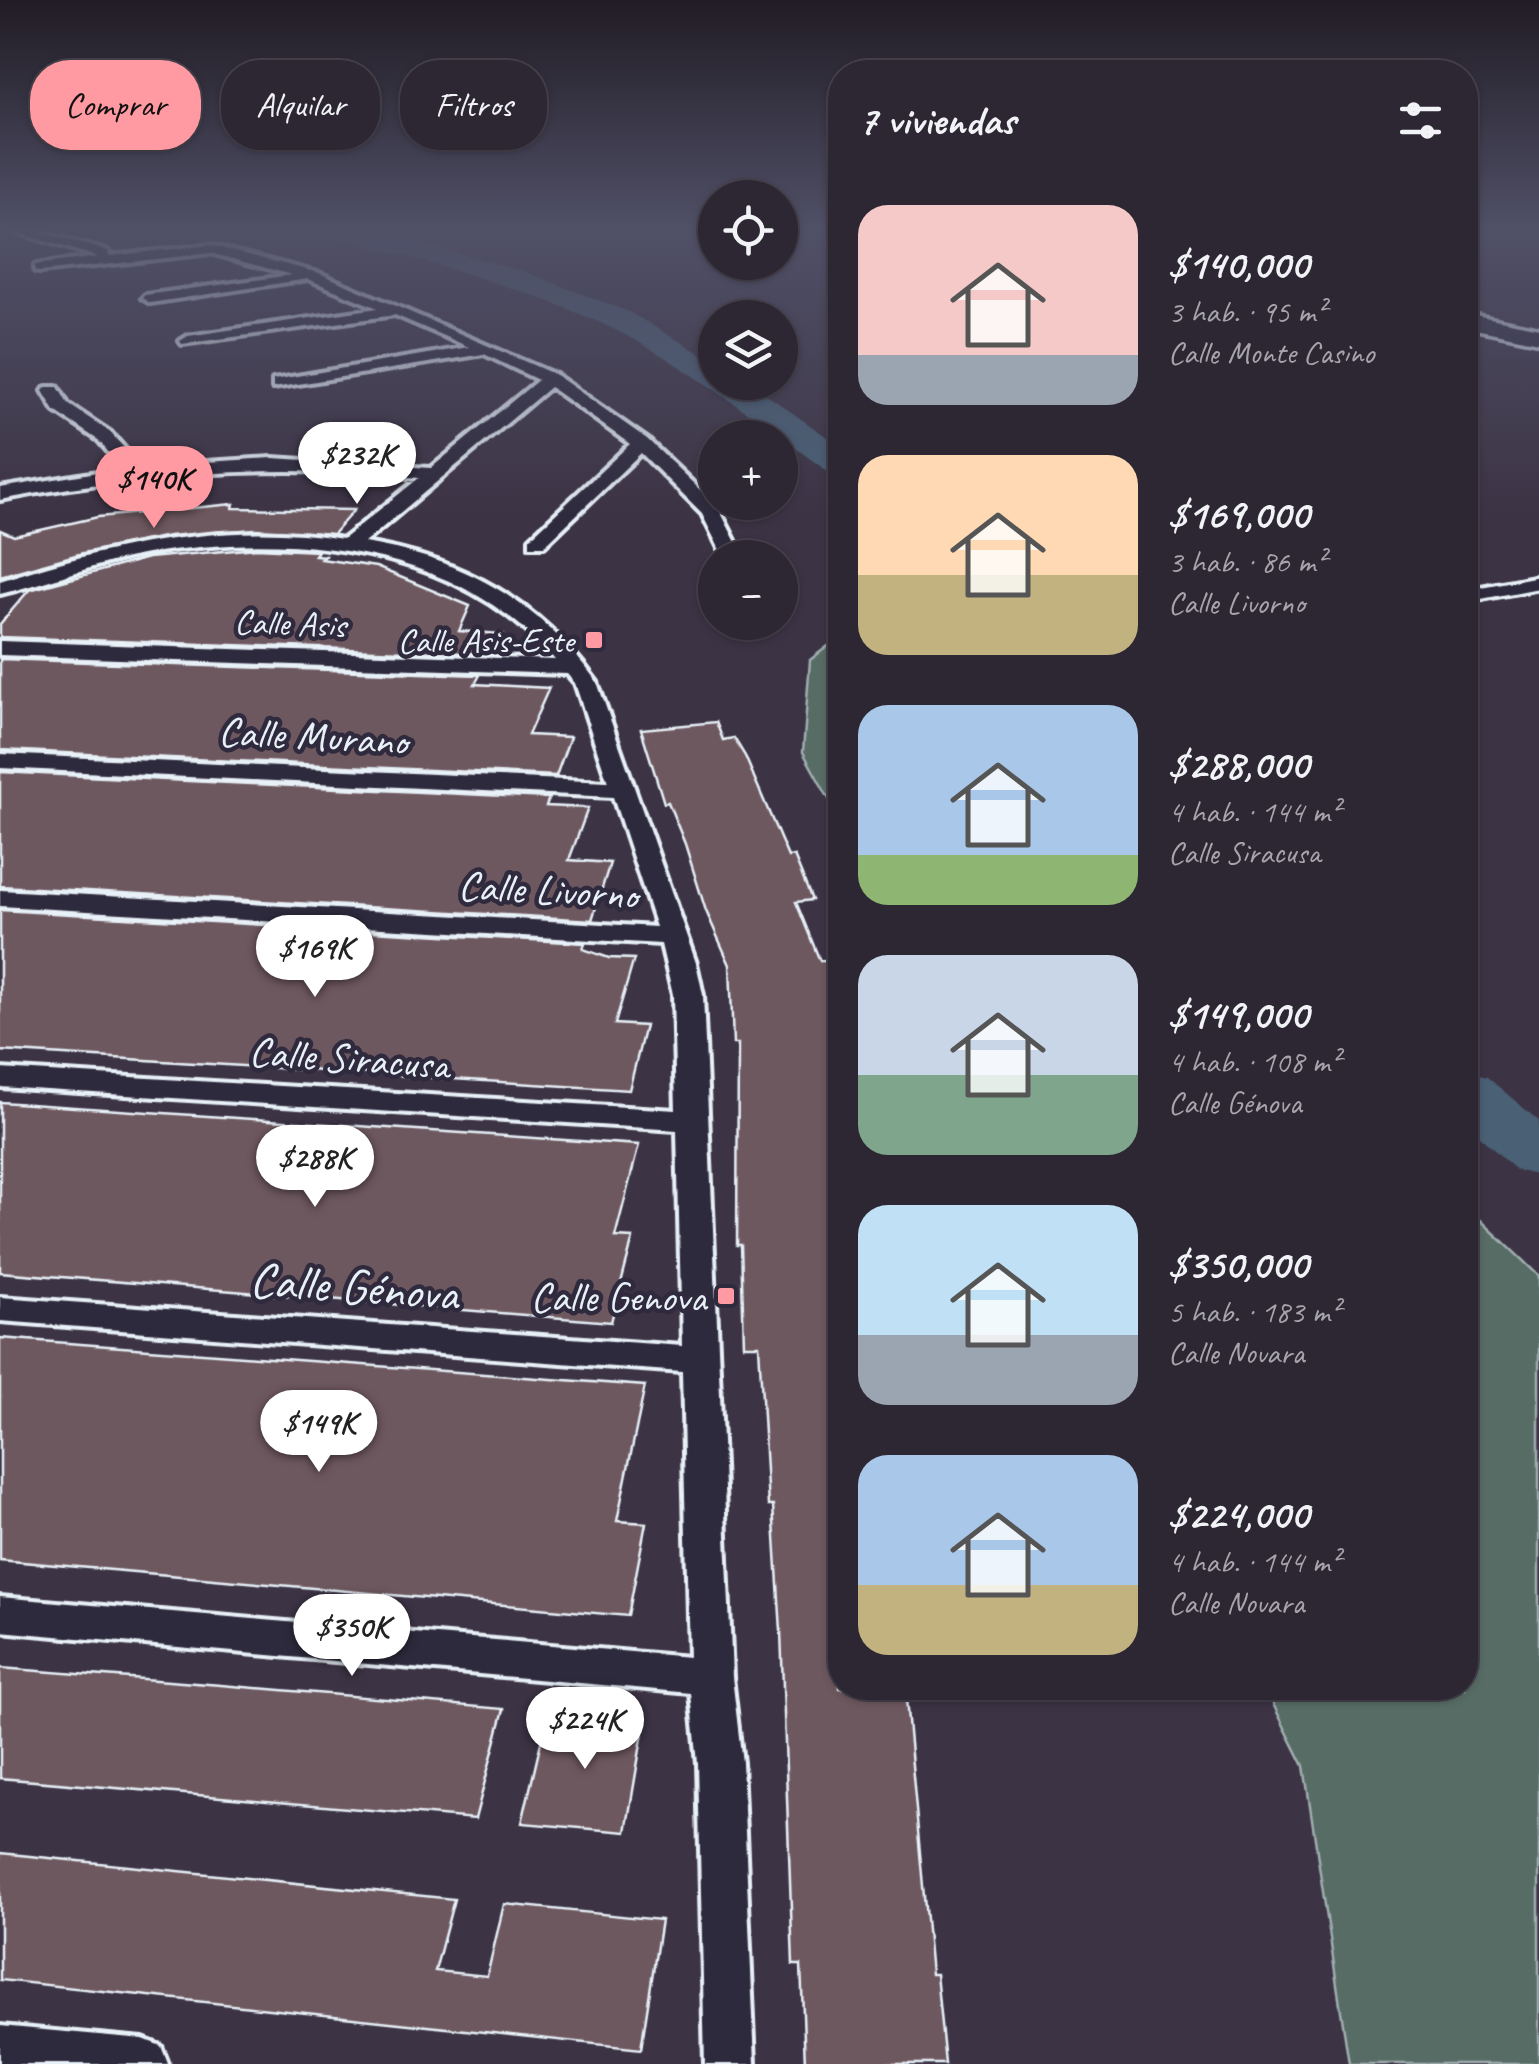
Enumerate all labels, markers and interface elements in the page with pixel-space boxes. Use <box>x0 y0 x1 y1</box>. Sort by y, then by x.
chip: Comprar <box>30 60 201 150</box>
chip: Alquilar <box>221 60 380 150</box>
chip: Filtros <box>400 60 547 150</box>
icon: filters <box>1393 93 1448 148</box>
text: 7 viviendas <box>858 94 1015 147</box>
map controls <box>698 180 798 640</box>
button: locate <box>698 180 798 280</box>
text: $140,000 <box>1168 238 1309 291</box>
icon: home <box>938 245 1058 365</box>
text: 3 hab. · 95 m² <box>1168 291 1325 332</box>
button: layers <box>698 300 798 400</box>
text: Calle Monte Casino <box>1168 332 1374 373</box>
button: + <box>698 420 798 520</box>
pin: $232K <box>287 422 427 507</box>
text: $232K <box>320 434 394 475</box>
pin: $140K <box>84 446 224 531</box>
text: $140K <box>117 458 191 499</box>
text: $169,000 <box>1168 488 1309 541</box>
icon: home <box>938 495 1058 615</box>
button: − <box>698 540 798 640</box>
text: 3 hab. · 86 m² <box>1168 541 1325 582</box>
text: Calle Livorno <box>1168 582 1305 623</box>
street label: Calle Asis <box>233 599 350 648</box>
place label: Calle Asis-Este <box>398 618 577 663</box>
marker: Calle Asis-Este <box>583 629 605 651</box>
street label: Calle Murano <box>217 705 413 768</box>
text: $288,000 <box>1168 738 1309 791</box>
icon: home <box>938 745 1058 865</box>
text: 4 hab. · 144 m² <box>1168 791 1340 832</box>
text: Calle Siracusa <box>1168 832 1320 873</box>
street label: Calle Livorno <box>457 859 643 922</box>
pin: $169K <box>245 915 385 1000</box>
text: $169K <box>278 927 352 968</box>
text: $149,000 <box>1168 988 1308 1041</box>
icon: home <box>938 995 1058 1115</box>
street label: Calle Siracusa <box>247 1025 454 1092</box>
text: 4 hab. · 108 m² <box>1168 1041 1340 1082</box>
text: Calle Génova <box>1168 1082 1302 1123</box>
pin: $288K <box>245 1125 385 1210</box>
text: $288K <box>278 1137 352 1178</box>
text: $350,000 <box>1168 1238 1308 1291</box>
icon: home <box>938 1245 1058 1365</box>
street label: Calle Génova <box>248 1248 463 1325</box>
place label: Calle Genova <box>531 1271 709 1324</box>
marker: Calle Genova <box>715 1285 737 1307</box>
text: 5 hab. · 183 m² <box>1168 1291 1340 1332</box>
text: Calle Novara <box>1168 1332 1304 1373</box>
pin: $149K <box>249 1390 389 1475</box>
text: $149K <box>282 1402 356 1443</box>
text: $224,000 <box>1168 1488 1309 1541</box>
icon: home <box>938 1495 1058 1615</box>
text: 4 hab. · 144 m² <box>1168 1541 1340 1582</box>
text: Calle Novara <box>1168 1582 1304 1623</box>
pin: $350K <box>282 1594 422 1679</box>
text: $350K <box>315 1606 389 1647</box>
pin: $224K <box>515 1687 655 1772</box>
text: $224K <box>548 1699 622 1740</box>

